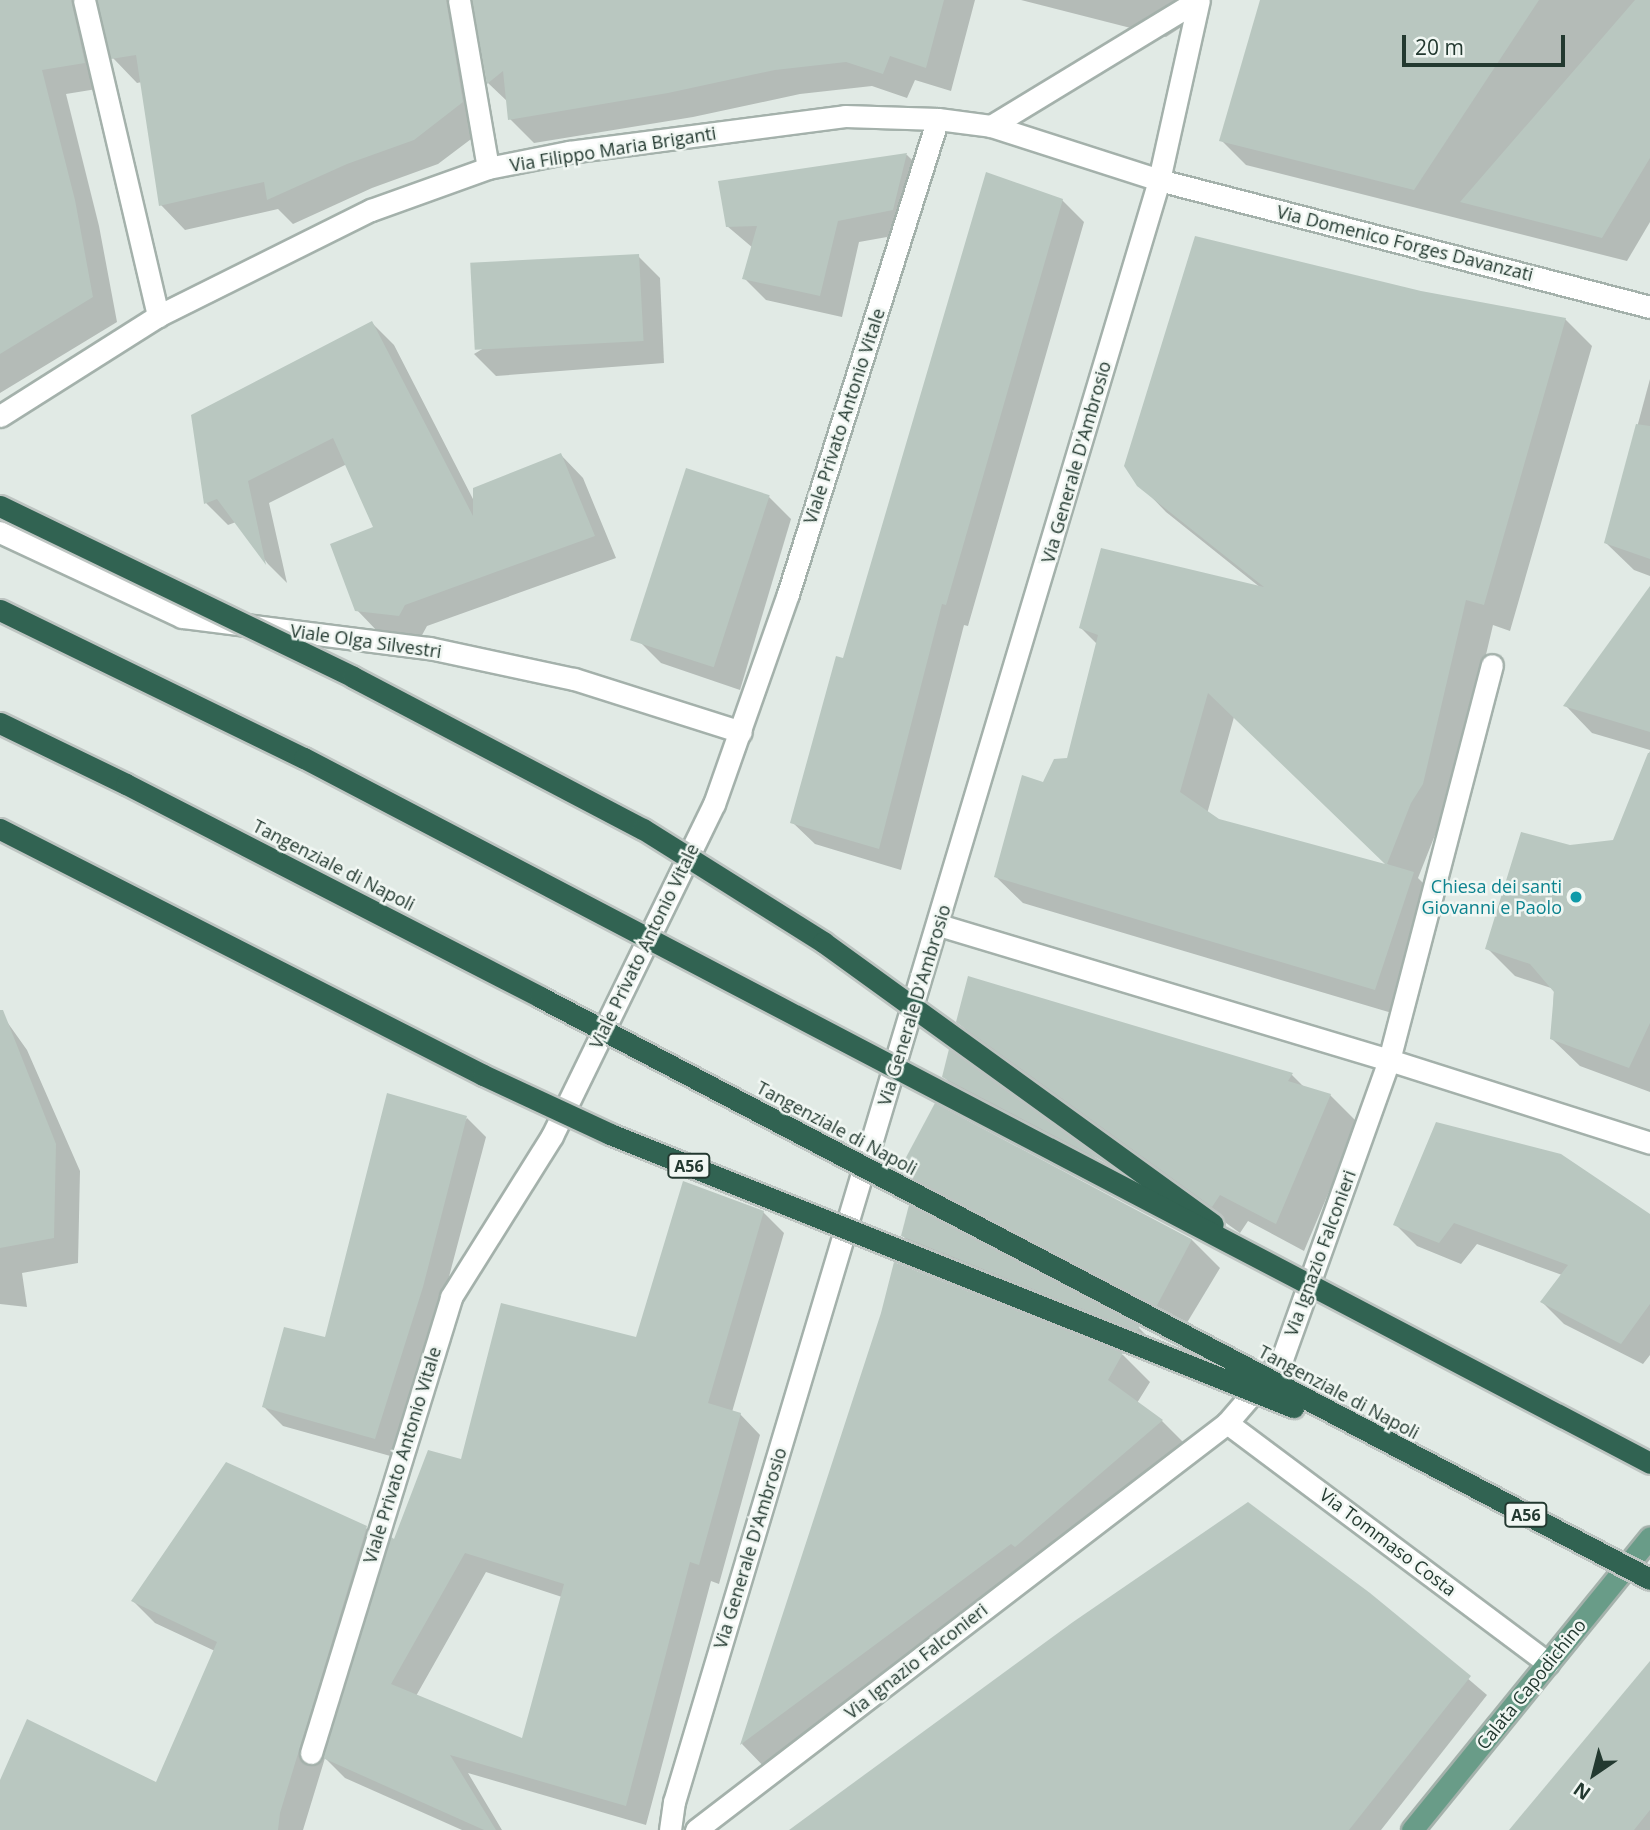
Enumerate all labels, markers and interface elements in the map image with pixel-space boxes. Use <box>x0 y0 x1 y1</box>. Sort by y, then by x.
scale bar <box>1405 21 1568 65</box>
text: 20 m <box>1415 33 1464 61</box>
street label: Via Filippo Maria Briganti <box>508 122 718 176</box>
street label: Via Domenico Forges Davanzati <box>1275 201 1535 285</box>
street label: Viale Privato Antonio Vitale <box>799 306 889 526</box>
street label: Via Generale D'Ambrosio <box>1037 358 1115 566</box>
street label: Viale Olga Silvestri <box>289 620 443 662</box>
street label: Tangenziale di Napoli <box>249 815 419 915</box>
street label: Viale Privato Antonio Vitale <box>585 840 703 1052</box>
place label: Chiesa dei santi Giovanni e Paolo <box>1421 876 1562 918</box>
marker: Chiesa dei santi Giovanni e Paolo <box>1568 889 1584 905</box>
street label: Via Generale D'Ambrosio <box>873 902 955 1108</box>
street label: Tangenziale di Napoli <box>753 1076 921 1180</box>
road number: A56 <box>666 1154 712 1178</box>
street label: Via Ignazio Falconieri <box>1280 1167 1360 1339</box>
street label: Tangenziale di Napoli <box>1255 1340 1423 1444</box>
street label: Viale Privato Antonio Vitale <box>359 1344 445 1566</box>
street label: Via Generale D'Ambrosio <box>709 1445 791 1651</box>
street label: Via Tommaso Costa <box>1316 1484 1460 1600</box>
road number: A56 <box>1503 1502 1549 1527</box>
street label: Via Ignazio Falconieri <box>840 1599 992 1723</box>
street label: Calata Capodichino <box>1472 1614 1590 1754</box>
north arrow <box>1559 1739 1629 1809</box>
text: N <box>1568 1776 1596 1806</box>

